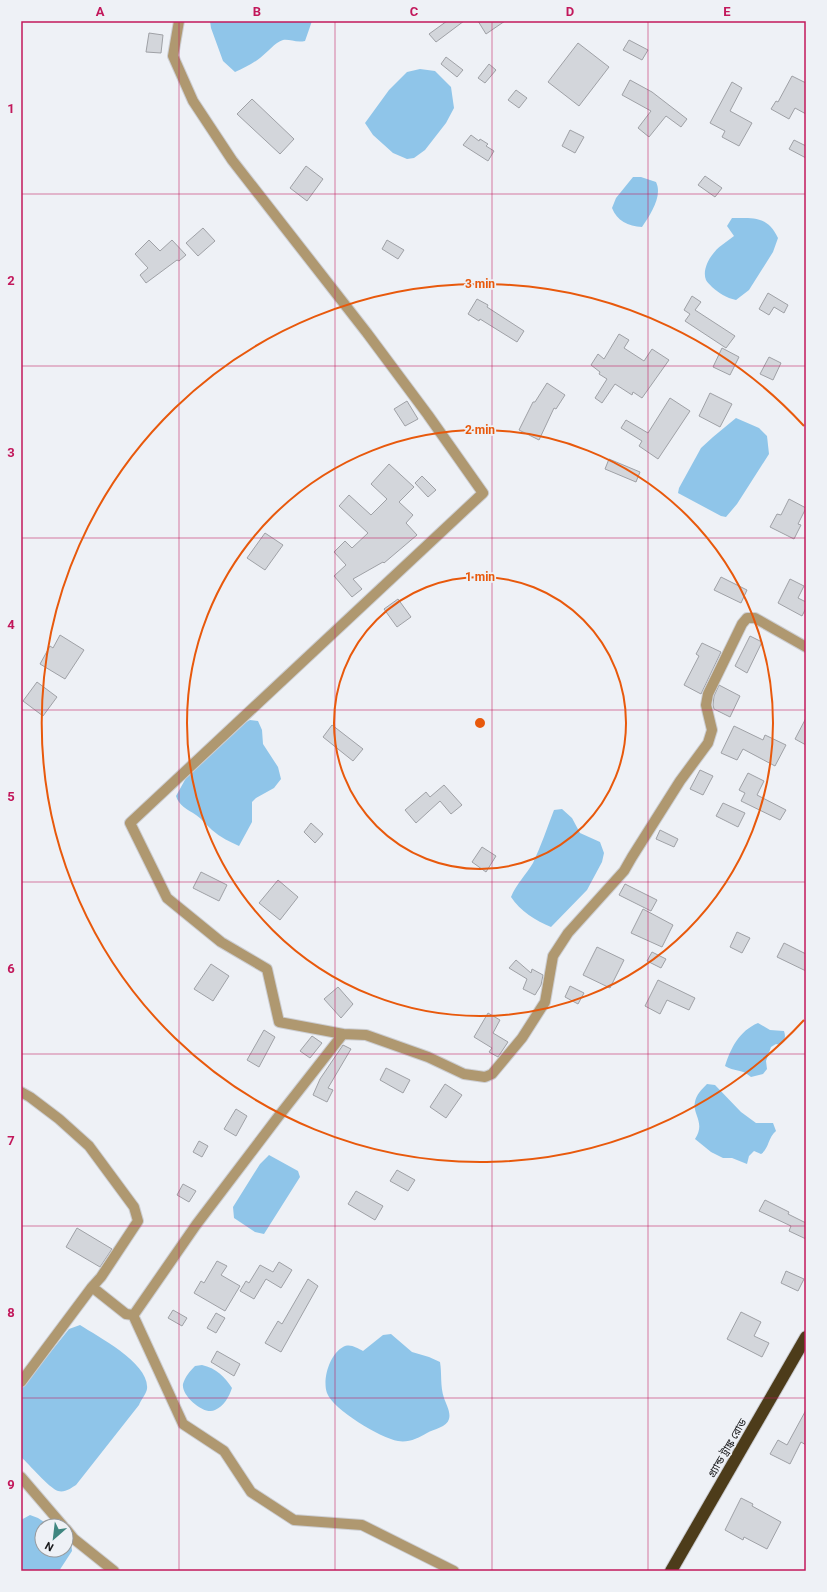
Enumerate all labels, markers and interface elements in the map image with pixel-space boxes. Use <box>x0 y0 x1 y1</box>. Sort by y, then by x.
text: A <box>96 4 105 19</box>
text: B <box>253 4 261 19</box>
text: C <box>410 4 419 19</box>
text: D <box>566 4 574 19</box>
text: E <box>723 4 731 19</box>
text: 1 <box>7 101 15 116</box>
text: 2 <box>7 273 15 288</box>
text: 3 min <box>465 277 495 291</box>
text: 2 min <box>465 423 495 437</box>
text: 3 <box>7 445 15 460</box>
text: 1 min <box>465 570 495 584</box>
text: 4 <box>7 617 15 632</box>
centre of rings <box>473 716 487 730</box>
text: 5 <box>7 789 15 804</box>
text: 6 <box>7 961 15 976</box>
text: 7 <box>7 1133 15 1148</box>
text: 8 <box>7 1305 15 1320</box>
street label: গ্র্যান্ড ট্রাঙ্ক রোড <box>705 1416 750 1480</box>
text: 9 <box>7 1477 15 1492</box>
north arrow <box>34 1518 74 1558</box>
text: N <box>43 1539 56 1554</box>

